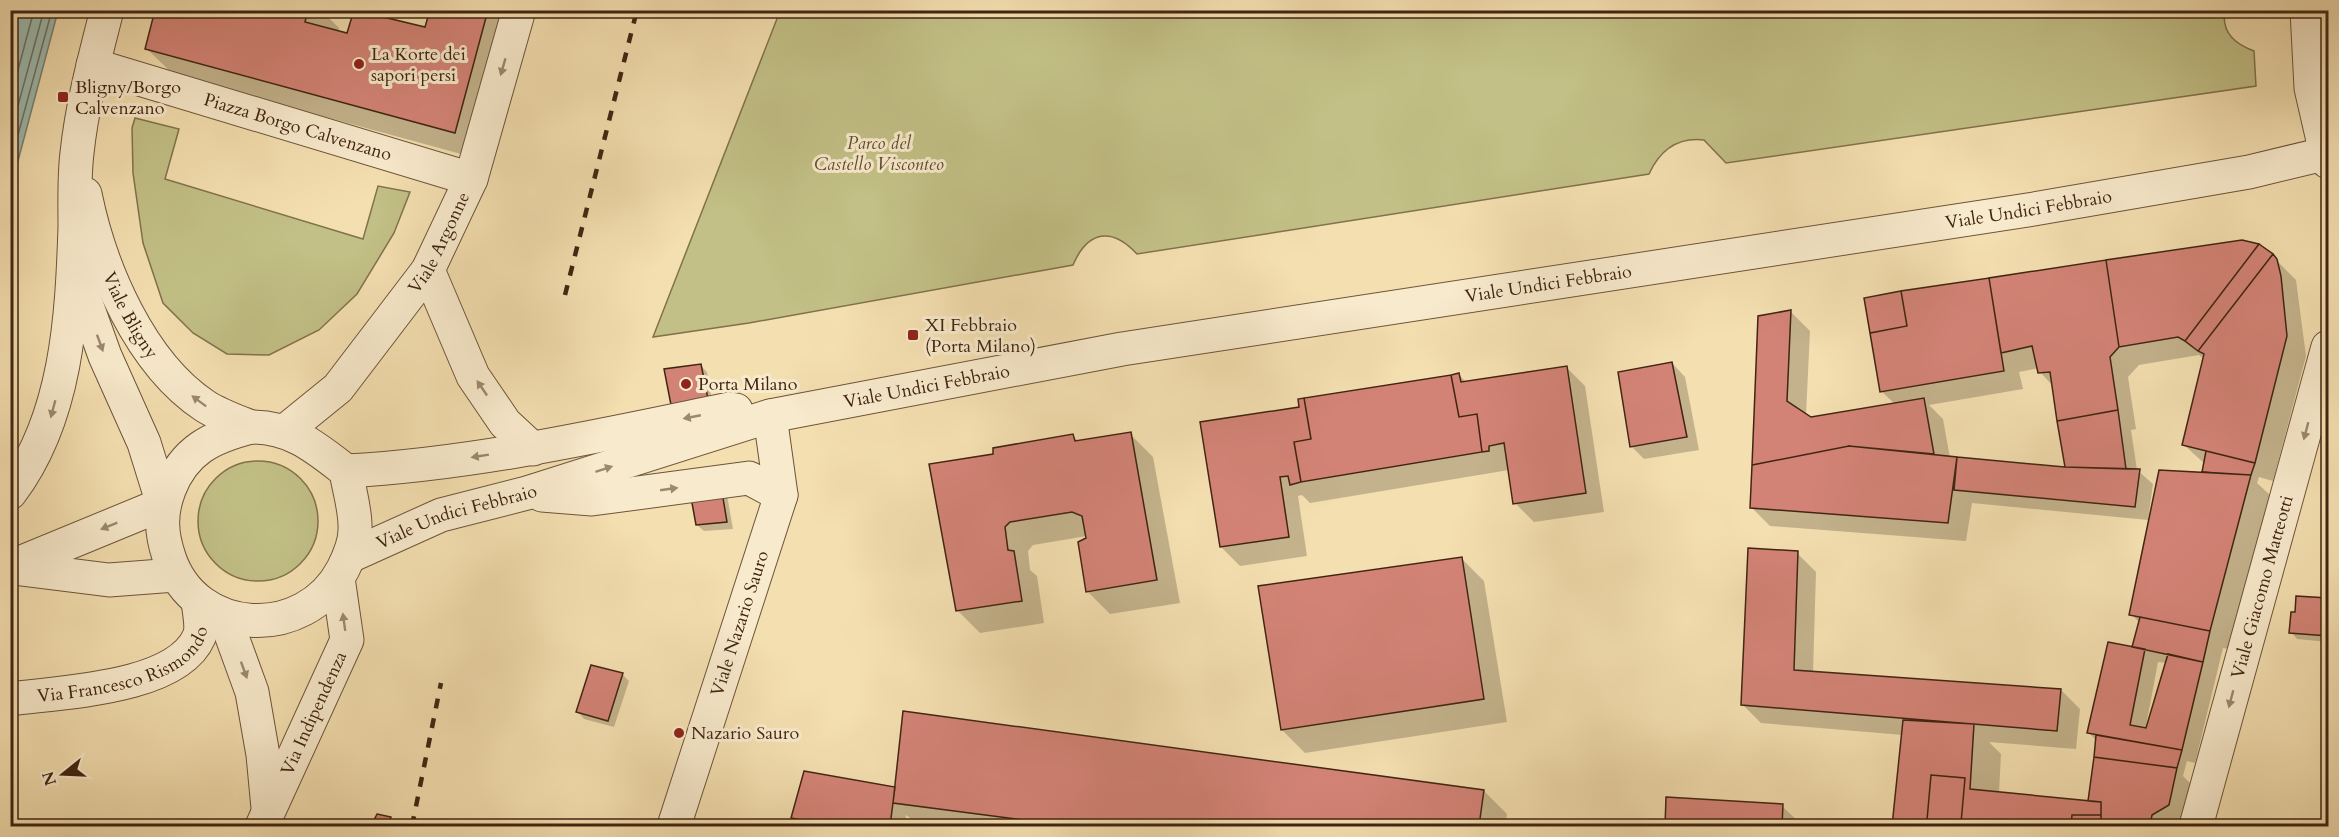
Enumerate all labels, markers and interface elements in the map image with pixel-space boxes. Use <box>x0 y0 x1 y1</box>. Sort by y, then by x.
place label: La Korte dei sapori persi <box>371 42 466 88</box>
marker: La Korte dei sapori persi <box>352 57 366 71</box>
one-way arrow <box>498 58 507 76</box>
place label: Bligny/Borgo Calvenzano <box>75 75 181 121</box>
street label: Piazza Borgo Calvenzano <box>201 87 395 167</box>
marker: Bligny/Borgo Calvenzano <box>56 90 70 104</box>
park label: Parco del Castello Visconteo <box>814 131 944 177</box>
street label: Viale Undici Febbraio <box>1943 183 2114 235</box>
street label: Viale Argonne <box>402 188 476 299</box>
street label: Viale Undici Febbraio <box>1463 258 1634 309</box>
street label: Viale Bligny <box>97 268 165 364</box>
place label: XI Febbraio (Porta Milano) <box>925 313 1036 359</box>
marker: XI Febbraio (Porta Milano) <box>906 328 920 342</box>
one-way arrow <box>95 334 105 352</box>
street label: Viale Undici Febbraio <box>842 358 1012 414</box>
place label: Porta Milano <box>698 372 798 397</box>
marker: Porta Milano <box>679 377 693 391</box>
one-way arrow <box>476 381 488 397</box>
one-way arrow <box>191 395 207 408</box>
one-way arrow <box>47 400 57 418</box>
one-way arrow <box>683 413 702 422</box>
one-way arrow <box>2300 421 2310 440</box>
one-way arrow <box>470 452 489 461</box>
one-way arrow <box>595 464 613 473</box>
street label: Viale Undici Febbraio <box>372 478 540 555</box>
one-way arrow <box>659 484 678 494</box>
street label: Viale Giacomo Matteotti <box>2225 492 2299 681</box>
one-way arrow <box>100 521 118 531</box>
street label: Viale Nazario Sauro <box>704 547 775 699</box>
one-way arrow <box>340 612 349 631</box>
street label: Via Francesco Rismondo <box>36 625 213 708</box>
street label: Via Indipendenza <box>274 647 353 779</box>
one-way arrow <box>239 661 249 679</box>
one-way arrow <box>2226 690 2236 709</box>
place label: Nazario Sauro <box>691 721 799 746</box>
marker: Nazario Sauro <box>672 726 686 740</box>
north arrow <box>33 744 93 804</box>
text: N <box>37 768 62 788</box>

